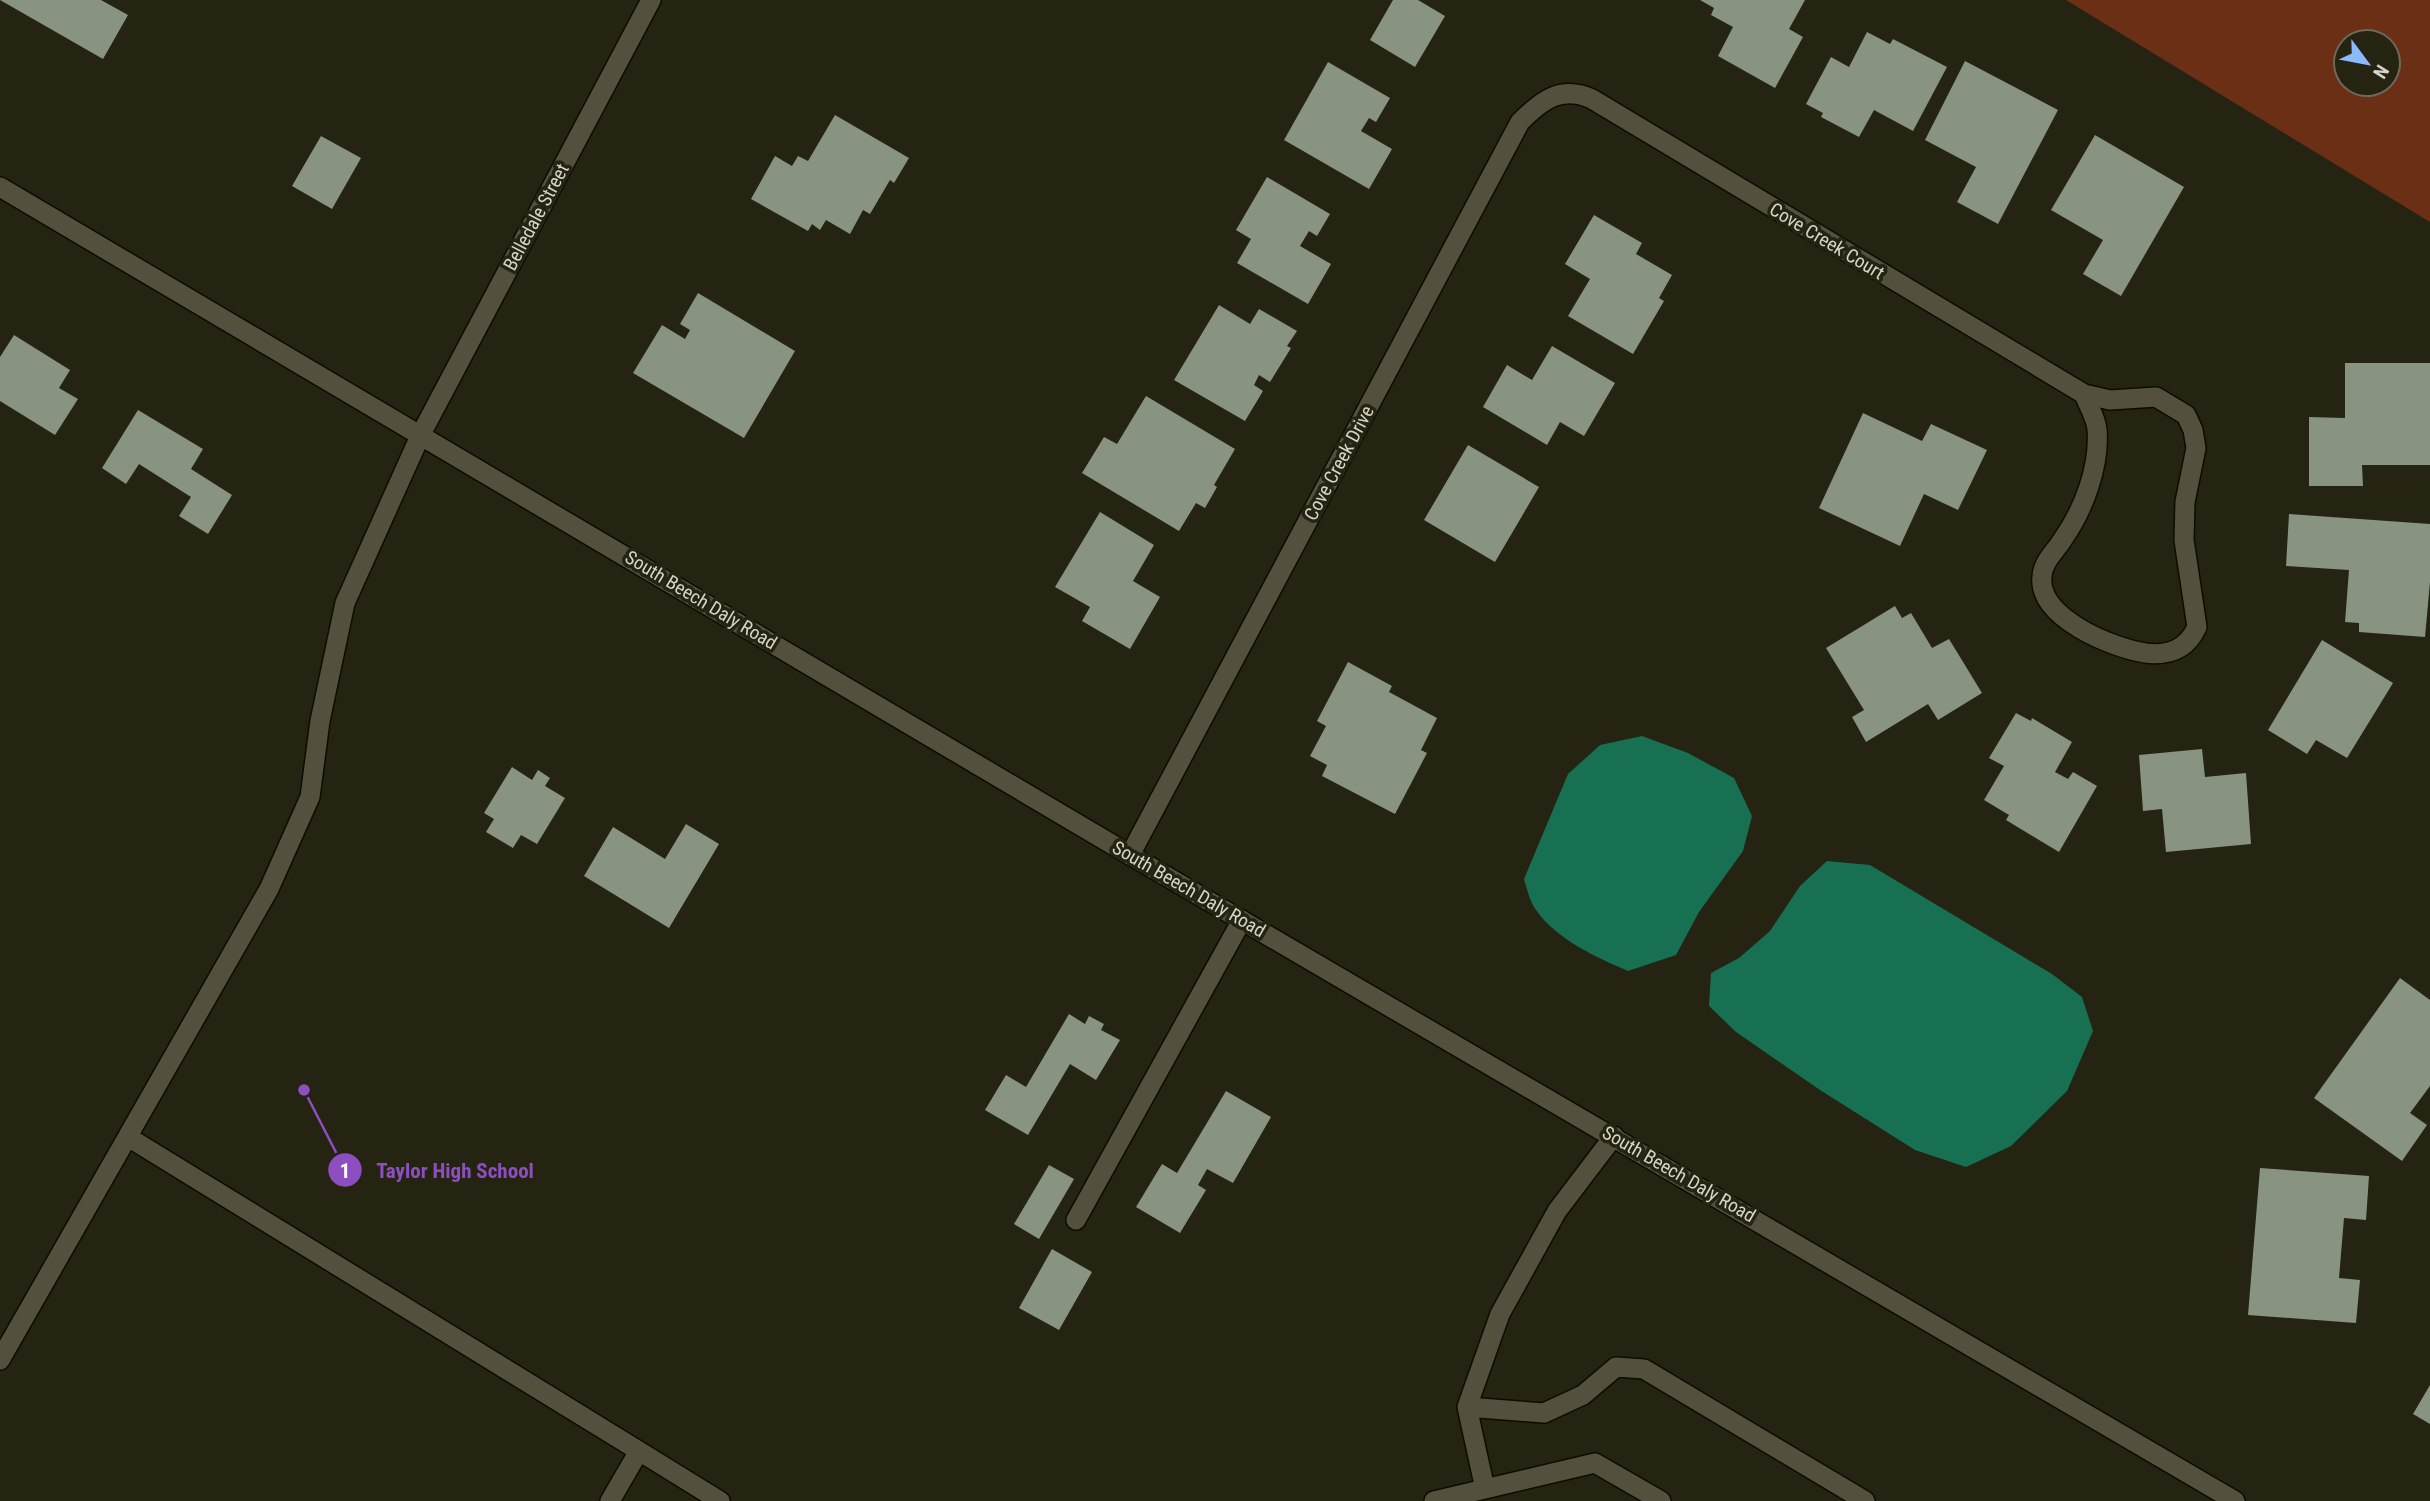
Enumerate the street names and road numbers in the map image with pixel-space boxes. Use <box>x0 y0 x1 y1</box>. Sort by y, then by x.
street label: Belledale Street <box>498 160 574 274</box>
street label: Cove Creek Court <box>1765 198 1889 284</box>
street label: Cove Creek Drive <box>1299 402 1379 524</box>
street label: South Beech Daly Road <box>621 546 781 654</box>
street label: South Beech Daly Road <box>1108 836 1270 942</box>
street label: South Beech Daly Road <box>1598 1121 1760 1227</box>

